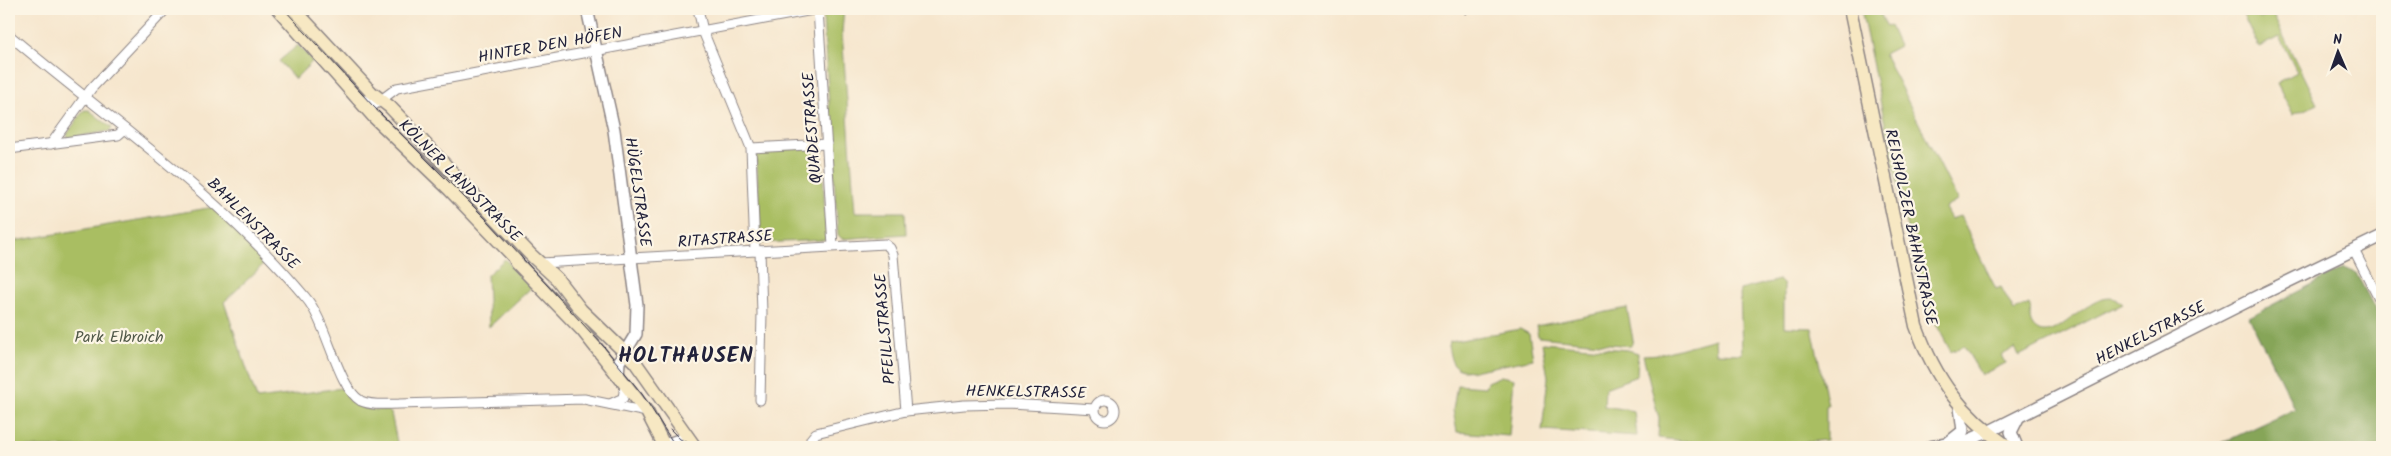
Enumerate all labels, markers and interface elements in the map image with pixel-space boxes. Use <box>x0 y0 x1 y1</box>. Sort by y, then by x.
street label: HINTER DEN HÖFEN <box>476 20 625 70</box>
north arrow <box>2314 28 2364 78</box>
text: N <box>2333 29 2343 51</box>
street label: QUADESTRASSE <box>796 71 829 184</box>
street label: KÖLNER LANDSTRASSE <box>392 114 528 249</box>
street label: REISHOLZER BAHNSTRASSE <box>1877 127 1944 329</box>
street label: HÜGELSTRASSE <box>617 136 658 249</box>
street label: BAHLENSTRASSE <box>201 172 305 276</box>
street label: RITASTRASSE <box>677 224 774 255</box>
street label: PFEILLSTRASSE <box>868 272 903 385</box>
street label: HENKELSTRASSE <box>2091 294 2211 372</box>
park label: Park Elbroich <box>74 325 164 350</box>
district label: HOLTHAUSEN <box>618 340 754 373</box>
street label: HENKELSTRASSE <box>965 379 1087 406</box>

